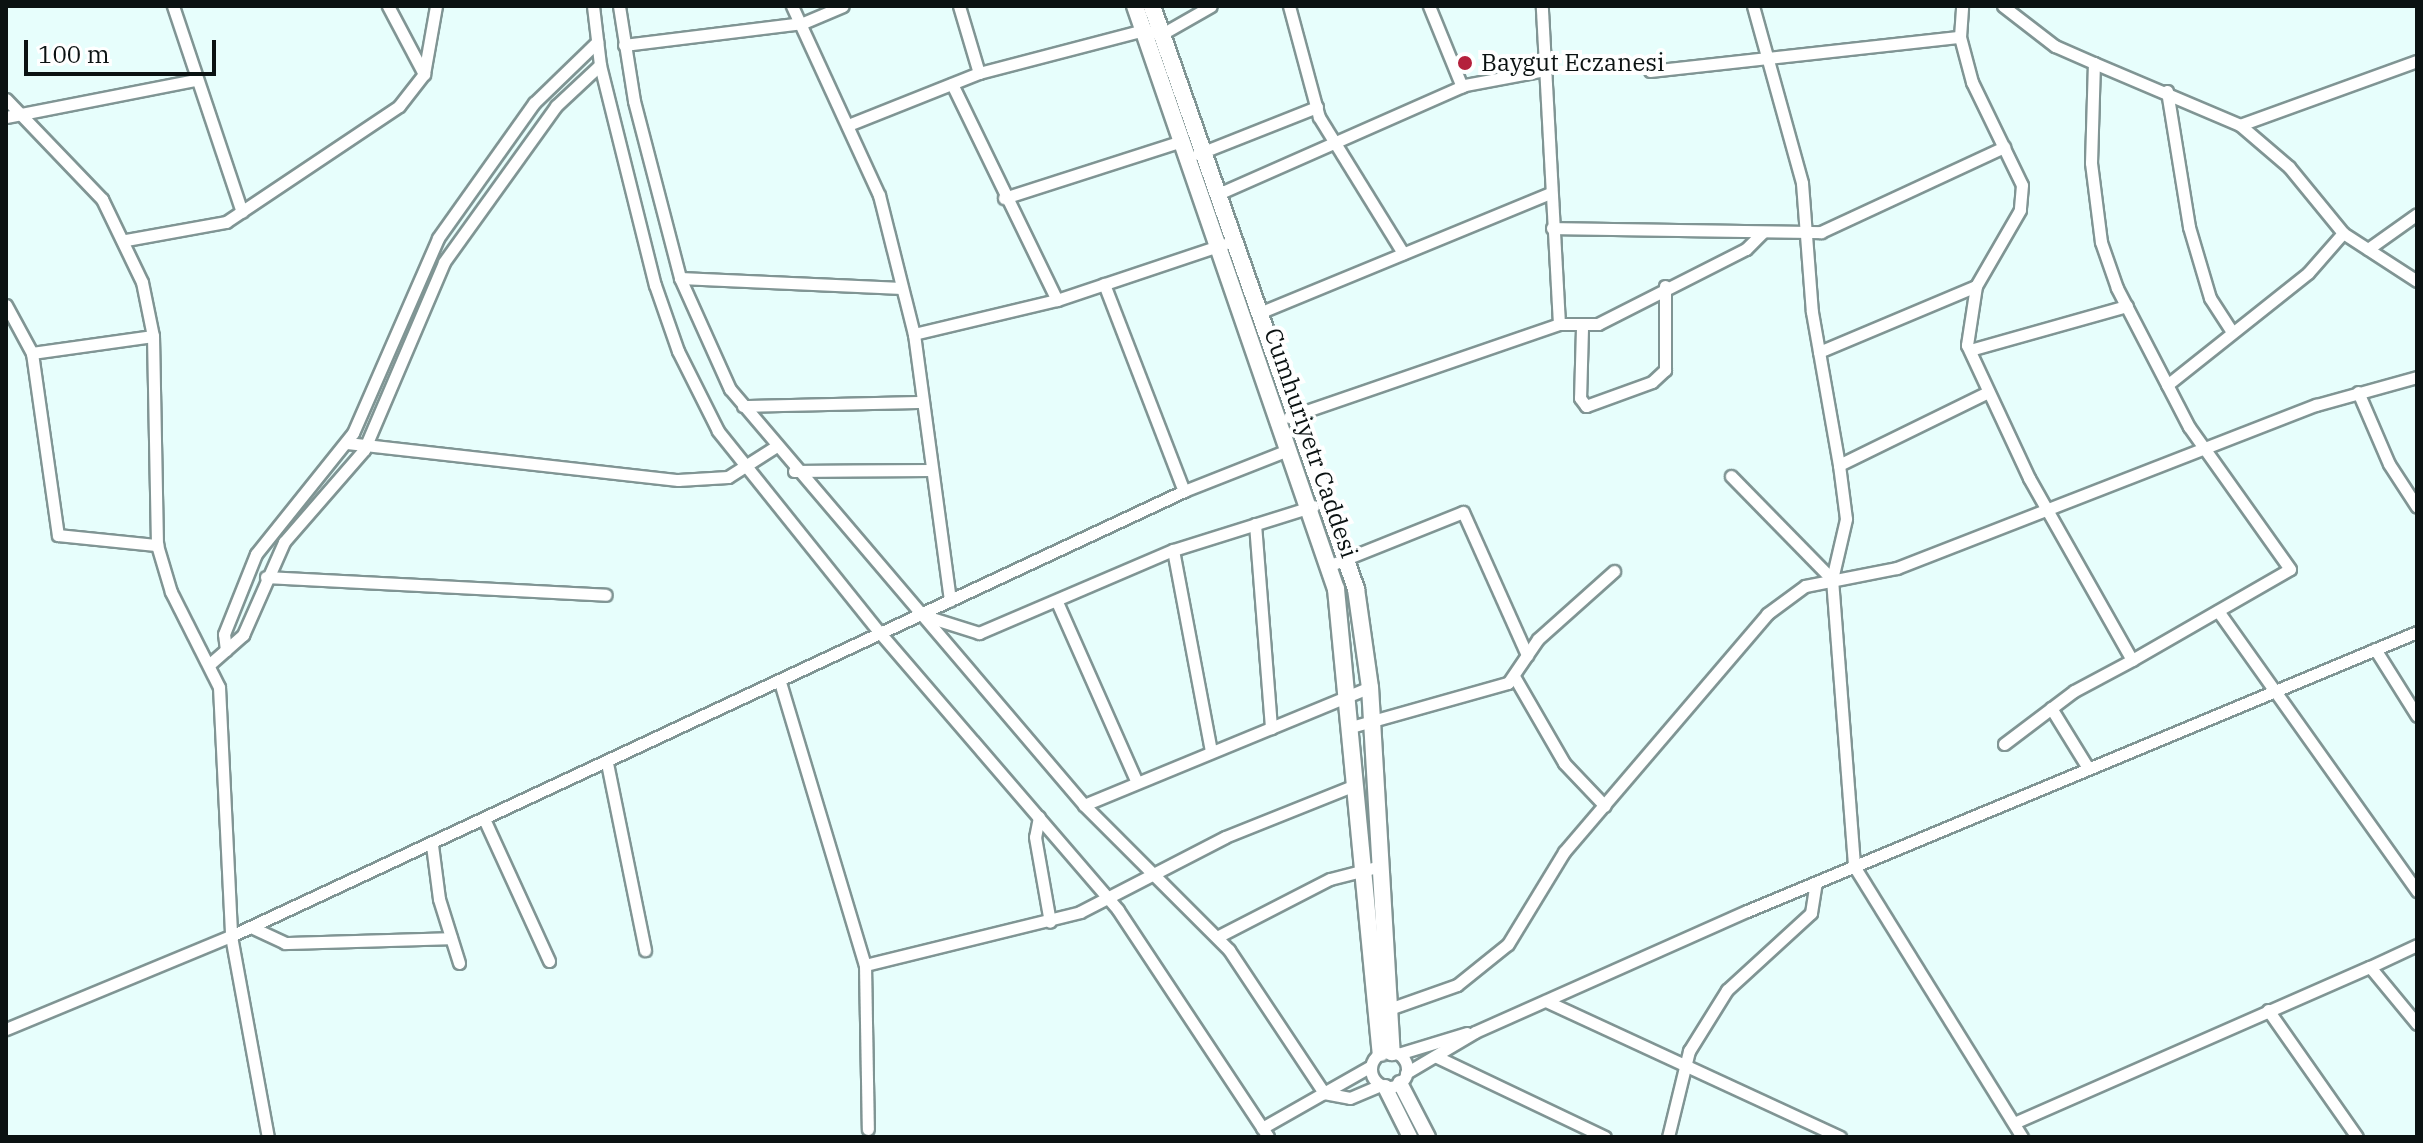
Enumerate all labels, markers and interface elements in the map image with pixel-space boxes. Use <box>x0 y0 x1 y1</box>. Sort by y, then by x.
scale bar <box>28 24 220 74</box>
text: 100 m <box>38 38 110 70</box>
place label: Baygut Eczanesi <box>1481 49 1665 77</box>
marker: Baygut Eczanesi <box>1456 54 1474 72</box>
street label: Cumhuriyetr Caddesi <box>1258 324 1364 562</box>

